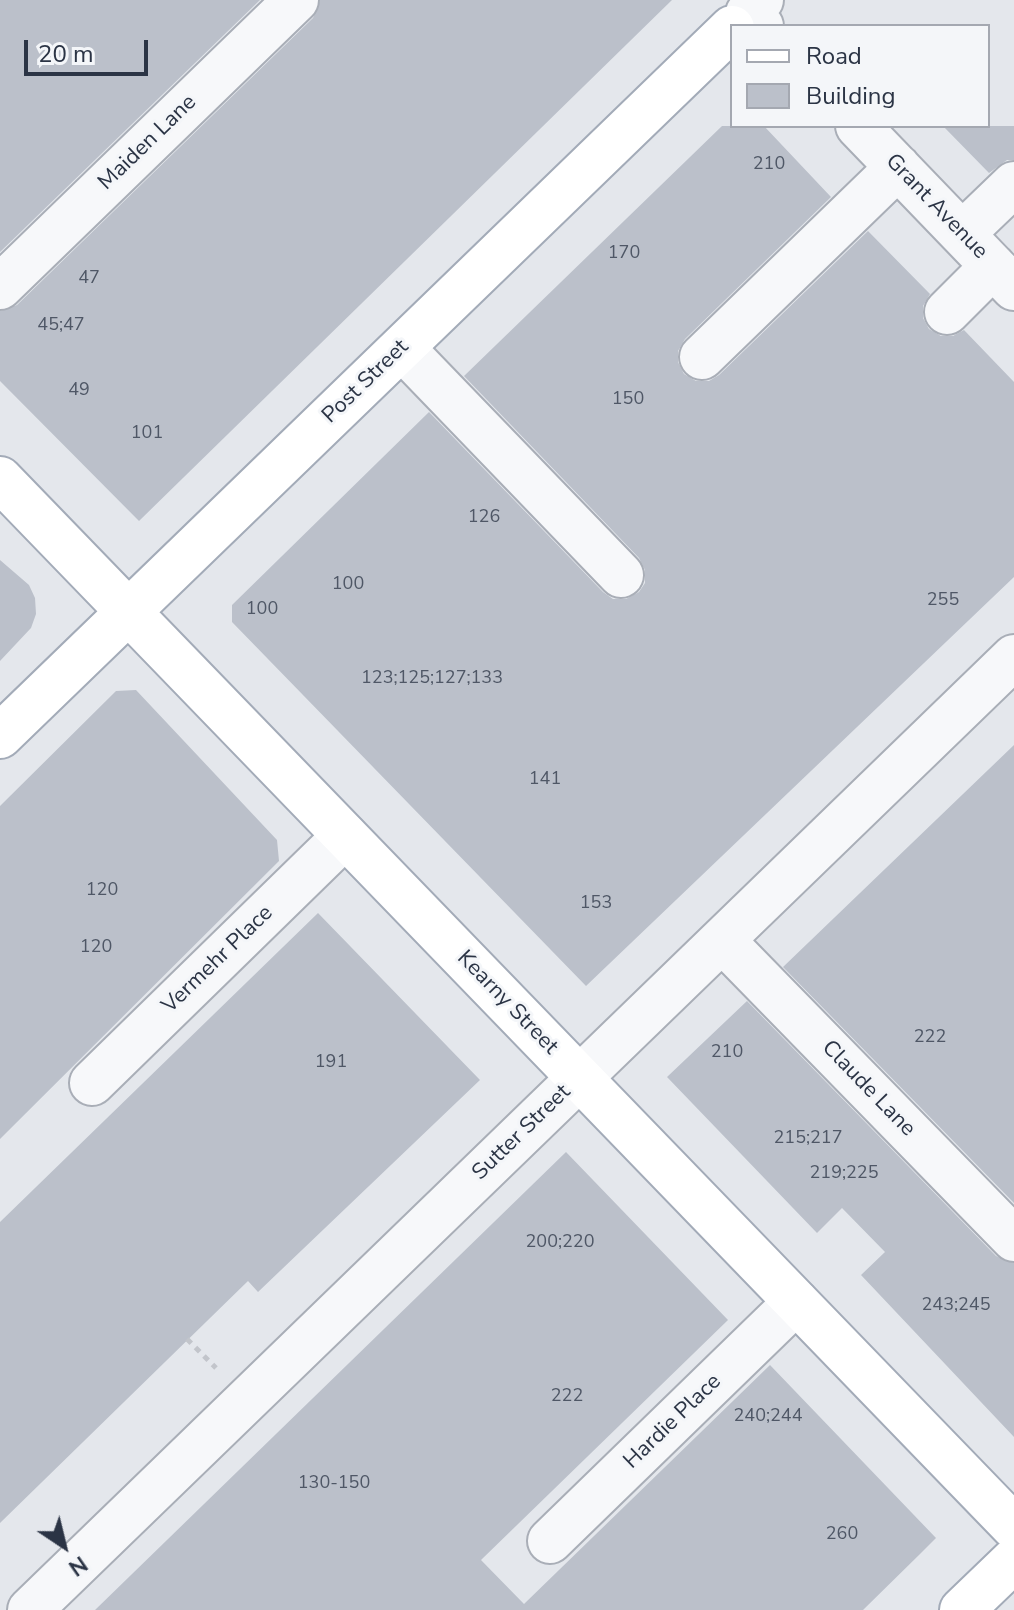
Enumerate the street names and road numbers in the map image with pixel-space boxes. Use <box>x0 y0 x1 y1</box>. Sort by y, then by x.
street label: Maiden Lane <box>93 90 203 196</box>
street label: Grant Avenue <box>879 149 993 265</box>
street label: Post Street <box>317 334 415 430</box>
street label: Vermehr Place <box>157 901 279 1019</box>
street label: Kearny Street <box>451 946 563 1060</box>
street label: Claude Lane <box>816 1035 920 1143</box>
street label: Sutter Street <box>467 1080 577 1186</box>
street label: Hardie Place <box>619 1369 727 1475</box>

